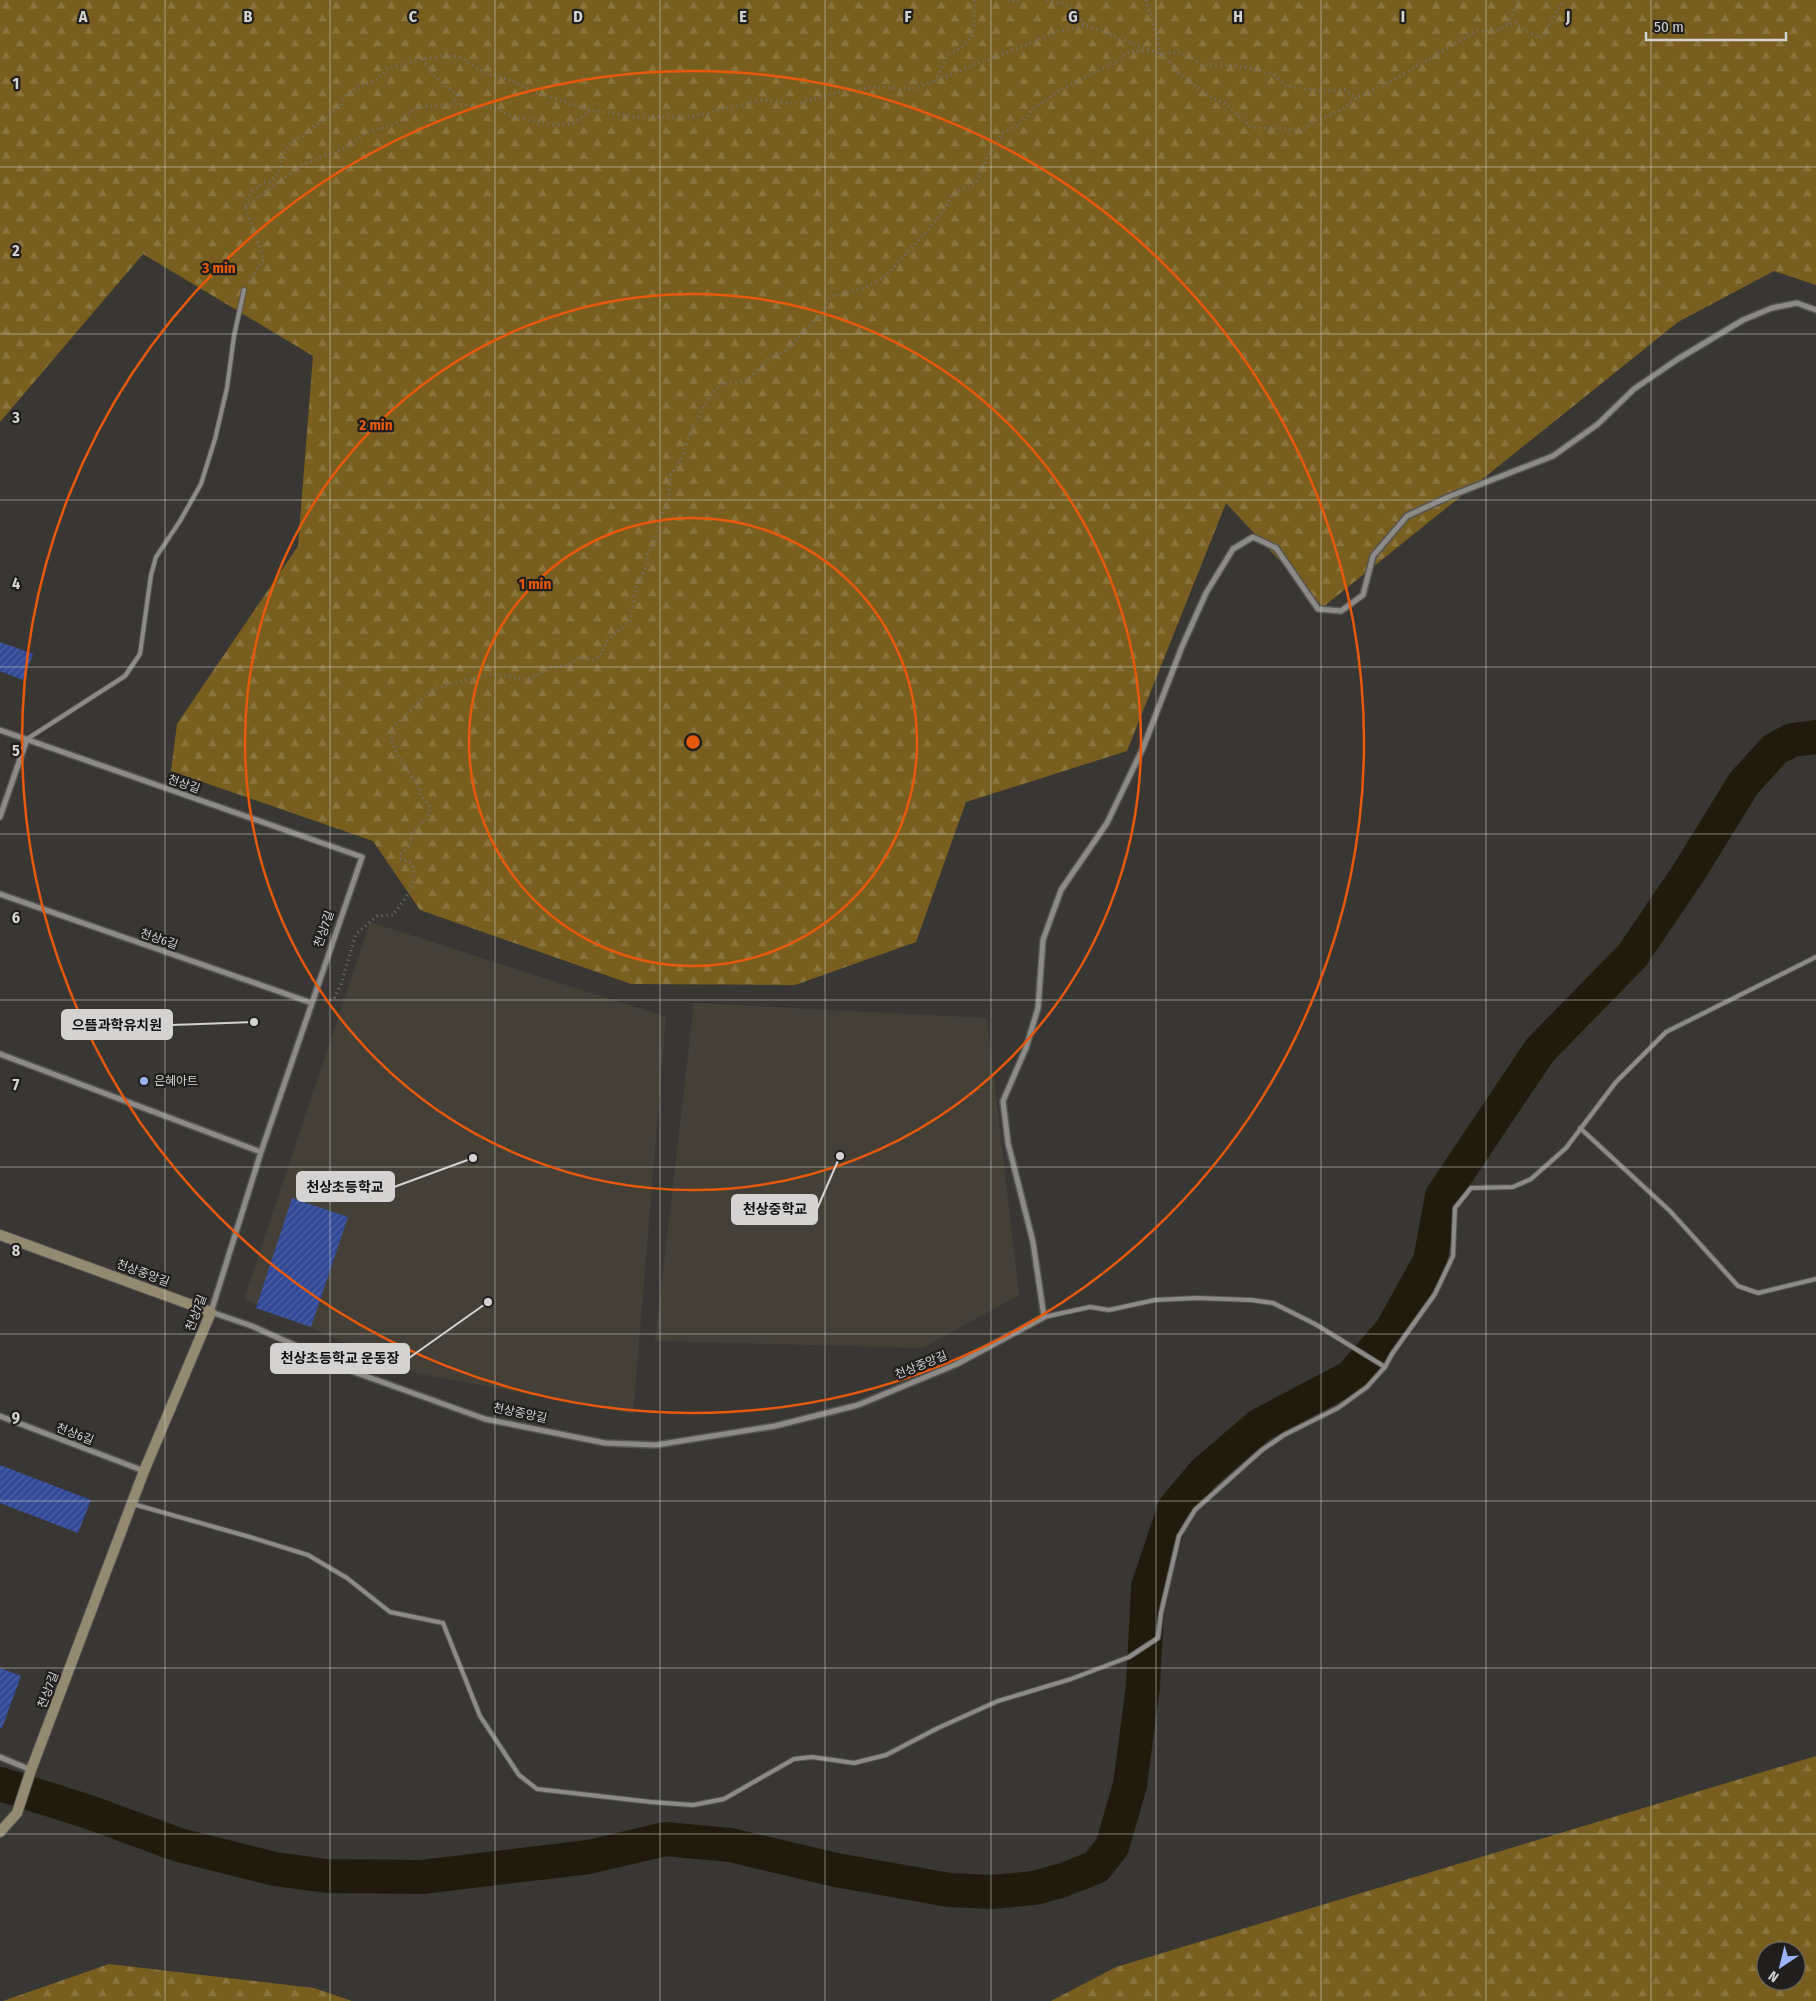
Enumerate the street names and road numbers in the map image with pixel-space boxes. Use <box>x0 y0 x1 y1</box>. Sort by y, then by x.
street label: 천상길 <box>166 772 202 796</box>
street label: 천상7길 <box>311 909 337 949</box>
street label: 천상6길 <box>138 926 180 952</box>
street label: 천상중앙길 <box>115 1257 171 1289</box>
street label: 천상7길 <box>183 1293 209 1333</box>
street label: 천상중앙길 <box>893 1348 949 1382</box>
street label: 천상중앙길 <box>492 1400 548 1426</box>
street label: 천상6길 <box>54 1420 96 1448</box>
street label: 천상7길 <box>35 1670 61 1710</box>

